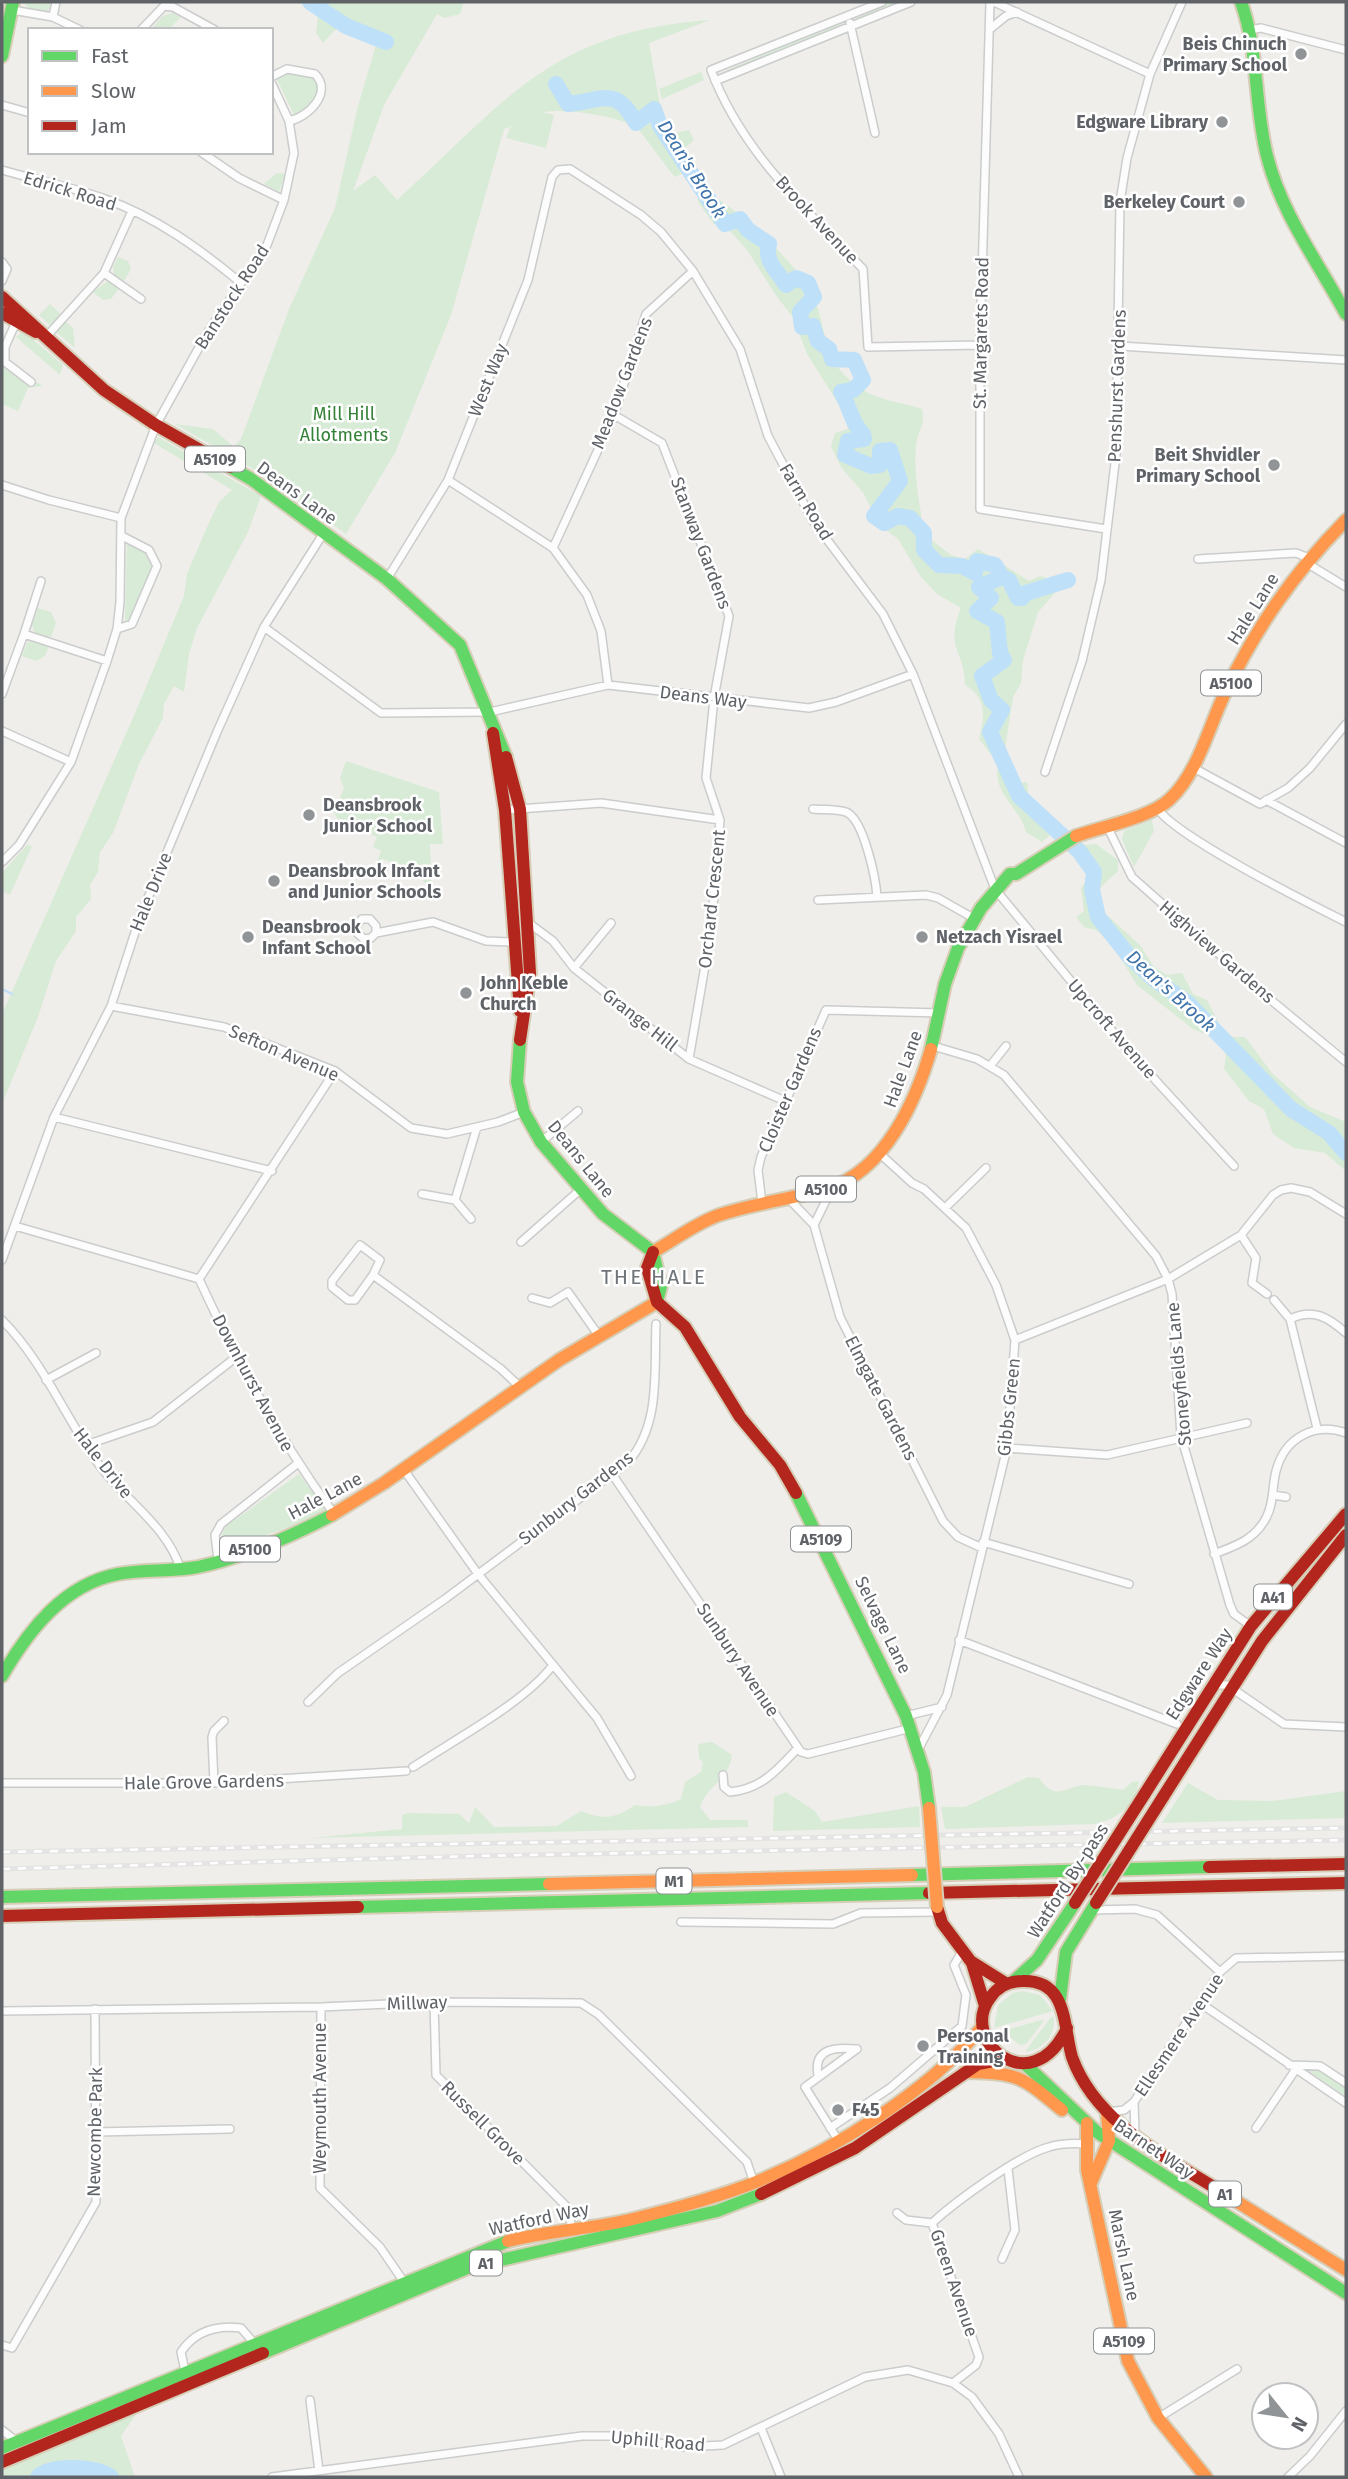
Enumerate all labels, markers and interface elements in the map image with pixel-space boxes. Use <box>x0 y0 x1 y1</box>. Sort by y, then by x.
legend <box>28 28 273 154</box>
place label: Beis Chinuch Primary School <box>1163 33 1288 76</box>
text: Fast <box>91 43 129 69</box>
marker: Beis Chinuch Primary School <box>1293 46 1309 62</box>
text: Slow <box>91 78 136 104</box>
place label: Edgware Library <box>1076 111 1209 133</box>
text: Jam <box>91 113 127 139</box>
marker: Edgware Library <box>1214 114 1230 130</box>
water label: Dean's Brook <box>653 116 731 222</box>
street label: Edrick Road <box>21 166 119 216</box>
street label: Brook Avenue <box>771 172 863 268</box>
place label: Berkeley Court <box>1104 191 1226 213</box>
marker: Berkeley Court <box>1231 194 1247 210</box>
street label: Banstock Road <box>190 240 274 354</box>
street label: St. Margarets Road <box>969 257 993 409</box>
street label: Penshurst Gardens <box>1103 309 1131 463</box>
street label: Meadow Gardens <box>587 314 657 452</box>
street label: West Way <box>463 340 513 420</box>
park label: Mill Hill Allotments <box>300 403 388 446</box>
place label: Beit Shvidler Primary School <box>1136 444 1261 487</box>
road number: A5109 <box>185 446 245 472</box>
street label: Deans Lane <box>253 457 341 529</box>
marker: Beit Shvidler Primary School <box>1266 457 1282 473</box>
street label: Farm Road <box>774 459 838 545</box>
street label: Stanway Gardens <box>666 474 736 612</box>
street label: Hale Lane <box>1222 569 1284 649</box>
road number: A5100 <box>1201 670 1261 696</box>
street label: Deans Way <box>658 681 748 713</box>
place label: Deansbrook Junior School <box>322 794 433 837</box>
marker: Deansbrook Junior School <box>301 807 317 823</box>
street label: Orchard Crescent <box>694 828 730 969</box>
street label: Hale Drive <box>125 849 177 935</box>
place label: Deansbrook Infant and Junior Schools <box>288 860 441 903</box>
marker: Deansbrook Infant and Junior Schools <box>266 873 282 889</box>
street label: Highview Gardens <box>1155 896 1279 1008</box>
place label: Deansbrook Infant School <box>262 916 371 959</box>
place label: Netzach Yisrael <box>936 926 1063 948</box>
marker: Deansbrook Infant School <box>240 929 256 945</box>
marker: Netzach Yisrael <box>914 929 930 945</box>
water label: Dean's Brook <box>1122 945 1220 1037</box>
place label: John Keble Church <box>479 972 568 1015</box>
street label: Upcroft Avenue <box>1063 975 1161 1083</box>
street label: Grange Hill <box>598 984 682 1056</box>
marker: John Keble Church <box>458 985 474 1001</box>
street label: Sefton Avenue <box>226 1020 342 1086</box>
street label: Cloister Gardens <box>754 1024 826 1156</box>
street label: Hale Lane <box>879 1027 927 1111</box>
street label: Deans Lane <box>543 1116 619 1202</box>
road number: A5100 <box>796 1176 856 1202</box>
district label: THE HALE <box>601 1264 707 1290</box>
street label: Stoneyfields Lane <box>1162 1301 1196 1447</box>
street label: Downhurst Avenue <box>207 1310 299 1456</box>
street label: Elmgate Gardens <box>840 1332 922 1464</box>
street label: Gibbs Green <box>993 1357 1025 1457</box>
street label: Hale Drive <box>69 1423 137 1503</box>
street label: Sunbury Gardens <box>514 1446 638 1550</box>
street label: Hale Lane <box>284 1467 366 1525</box>
road number: A5109 <box>791 1526 851 1552</box>
road number: A5100 <box>220 1536 280 1562</box>
street label: Selvage Lane <box>850 1573 916 1677</box>
road number: A41 <box>1254 1584 1292 1610</box>
street label: Sunbury Avenue <box>692 1599 784 1721</box>
street label: Edgware Way <box>1161 1624 1237 1724</box>
street label: Hale Grove Gardens <box>124 1770 284 1794</box>
street label: Watford By-pass <box>1023 1819 1113 1943</box>
road number: M1 <box>656 1868 692 1894</box>
street label: Ellesmere Avenue <box>1130 1969 1228 2101</box>
street label: Millway <box>386 1991 448 2015</box>
street label: Weymouth Avenue <box>309 2022 331 2174</box>
place label: Personal Training <box>937 2025 1009 2068</box>
marker: Personal Training <box>915 2038 931 2054</box>
street label: Newcombe Park <box>83 2066 107 2197</box>
street label: Russell Grove <box>436 2076 530 2170</box>
place label: F45 <box>852 2099 880 2121</box>
marker: F45 <box>830 2102 846 2118</box>
street label: Barnet Way <box>1110 2114 1198 2184</box>
road number: A1 <box>1209 2182 1241 2206</box>
street label: Watford Way <box>487 2198 591 2240</box>
street label: Marsh Lane <box>1104 2207 1144 2303</box>
street label: Green Avenue <box>925 2226 983 2340</box>
road number: A1 <box>470 2250 502 2276</box>
road number: A5109 <box>1094 2328 1154 2354</box>
north arrow <box>1250 2381 1320 2451</box>
text: N <box>1286 2413 1312 2435</box>
street label: Uphill Road <box>610 2426 706 2456</box>

